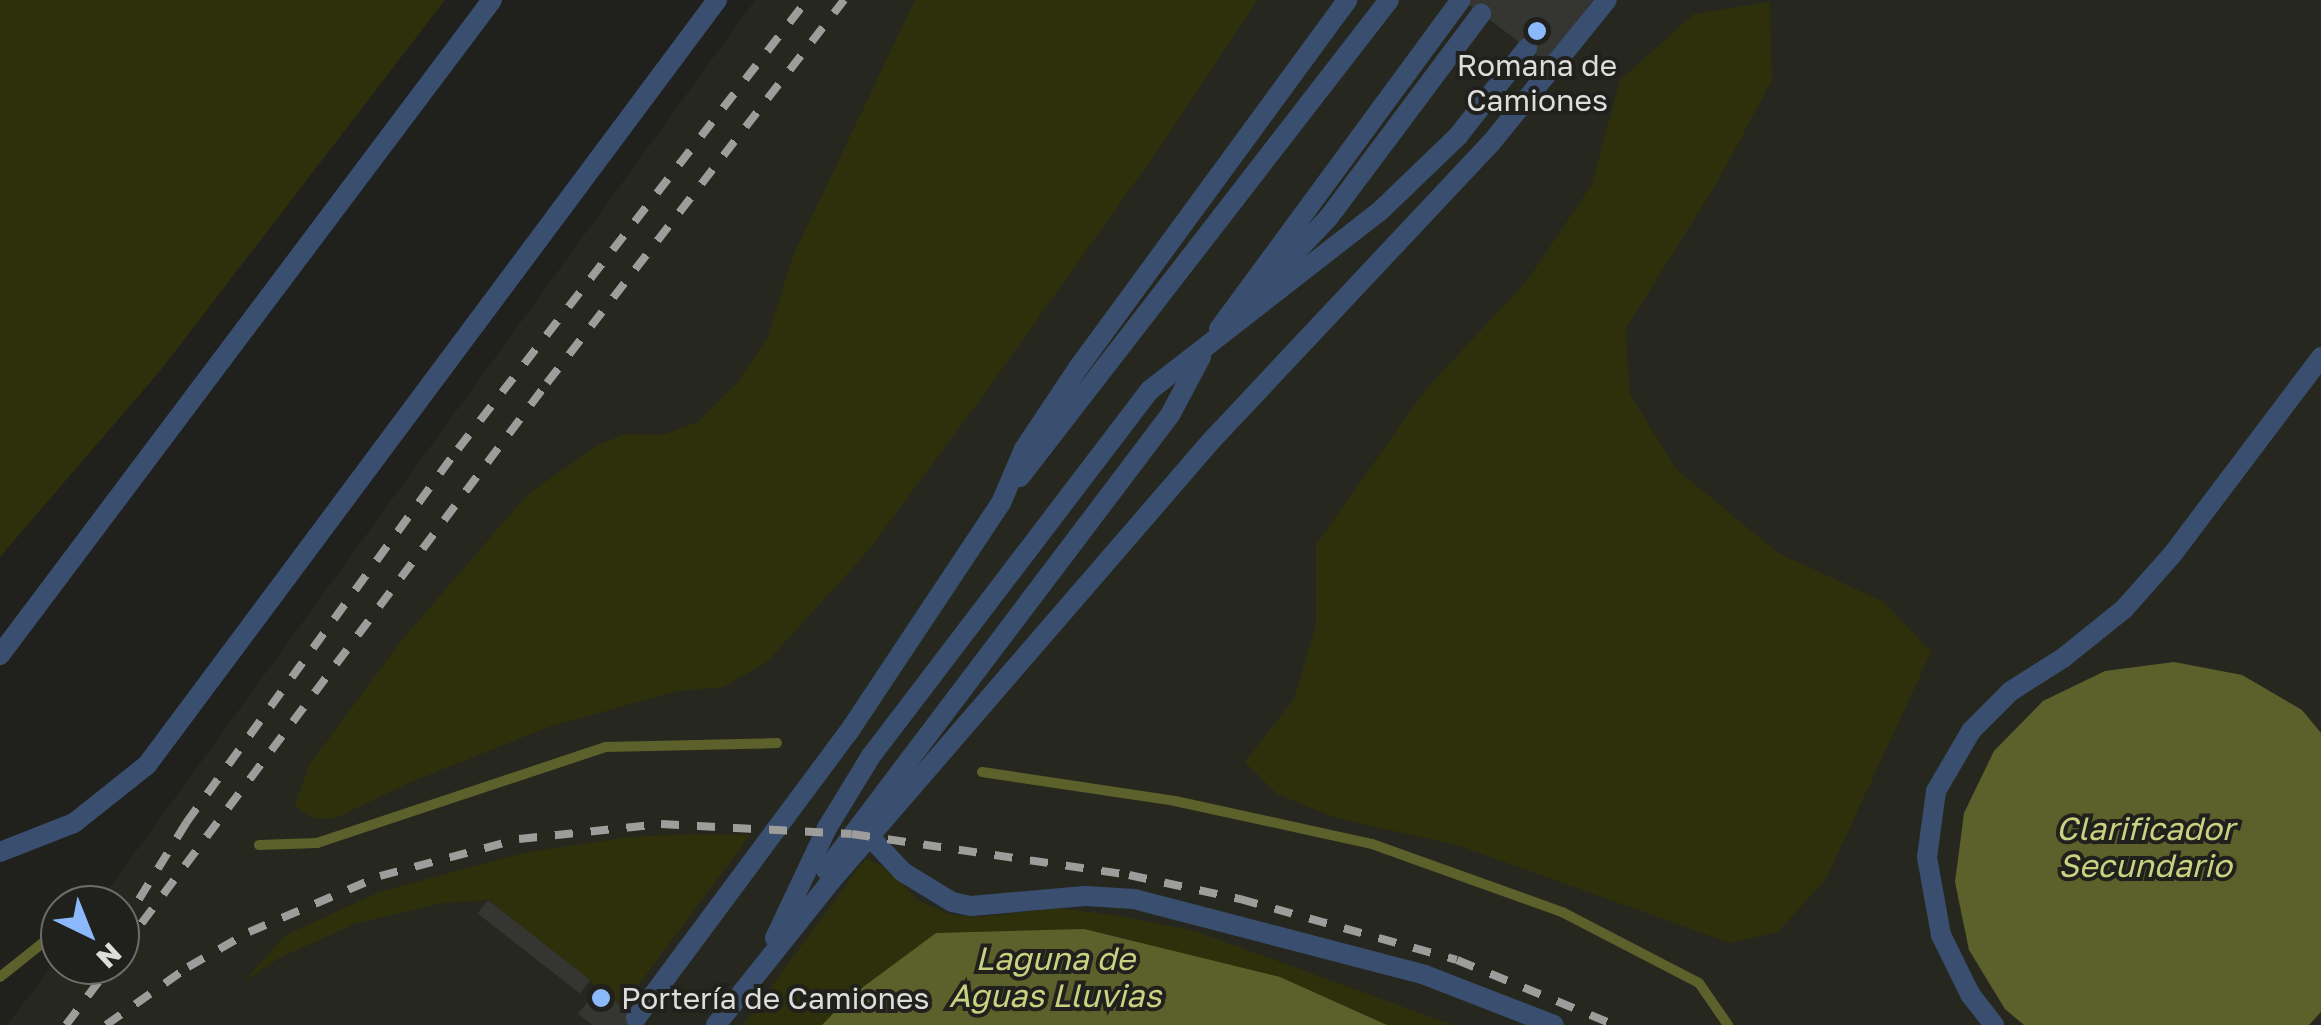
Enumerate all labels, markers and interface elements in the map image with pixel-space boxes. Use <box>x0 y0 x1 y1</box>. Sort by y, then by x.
marker: Romana de Camiones <box>1526 20 1548 42</box>
place label: Romana de Camiones <box>1457 47 1617 118</box>
water label: Clarificador Secundario <box>2056 810 2234 885</box>
north arrow <box>40 885 140 985</box>
text: N <box>90 937 128 975</box>
water label: Laguna de Aguas Lluvias <box>949 940 1161 1015</box>
place label: Portería de Camiones <box>621 980 929 1016</box>
marker: Portería de Camiones <box>590 987 612 1009</box>

